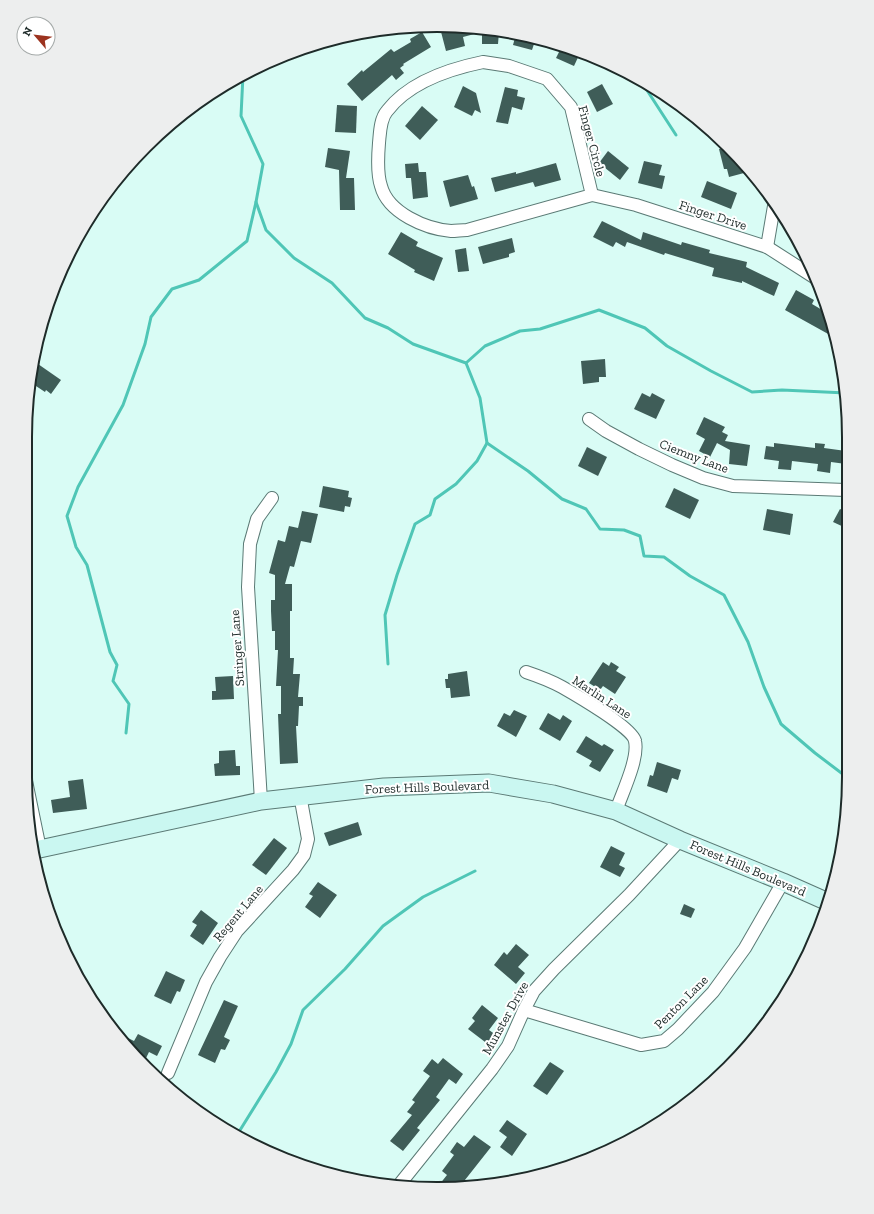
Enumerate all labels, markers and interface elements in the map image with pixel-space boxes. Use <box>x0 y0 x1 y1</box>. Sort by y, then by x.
north arrow <box>16 16 56 56</box>
text: N <box>20 24 36 38</box>
street label: Finger Circle <box>575 104 609 178</box>
street label: Finger Drive <box>677 197 749 233</box>
street label: Ciemny Lane <box>657 436 731 476</box>
street label: Stringer Lane <box>227 609 247 687</box>
street label: Marlin Lane <box>570 672 634 722</box>
street label: Forest Hills Boulevard <box>365 777 489 797</box>
street label: Forest Hills Boulevard <box>688 837 808 899</box>
street label: Regent Lane <box>210 882 266 944</box>
street label: Penton Lane <box>651 972 711 1032</box>
street label: Munster Drive <box>479 979 531 1057</box>

